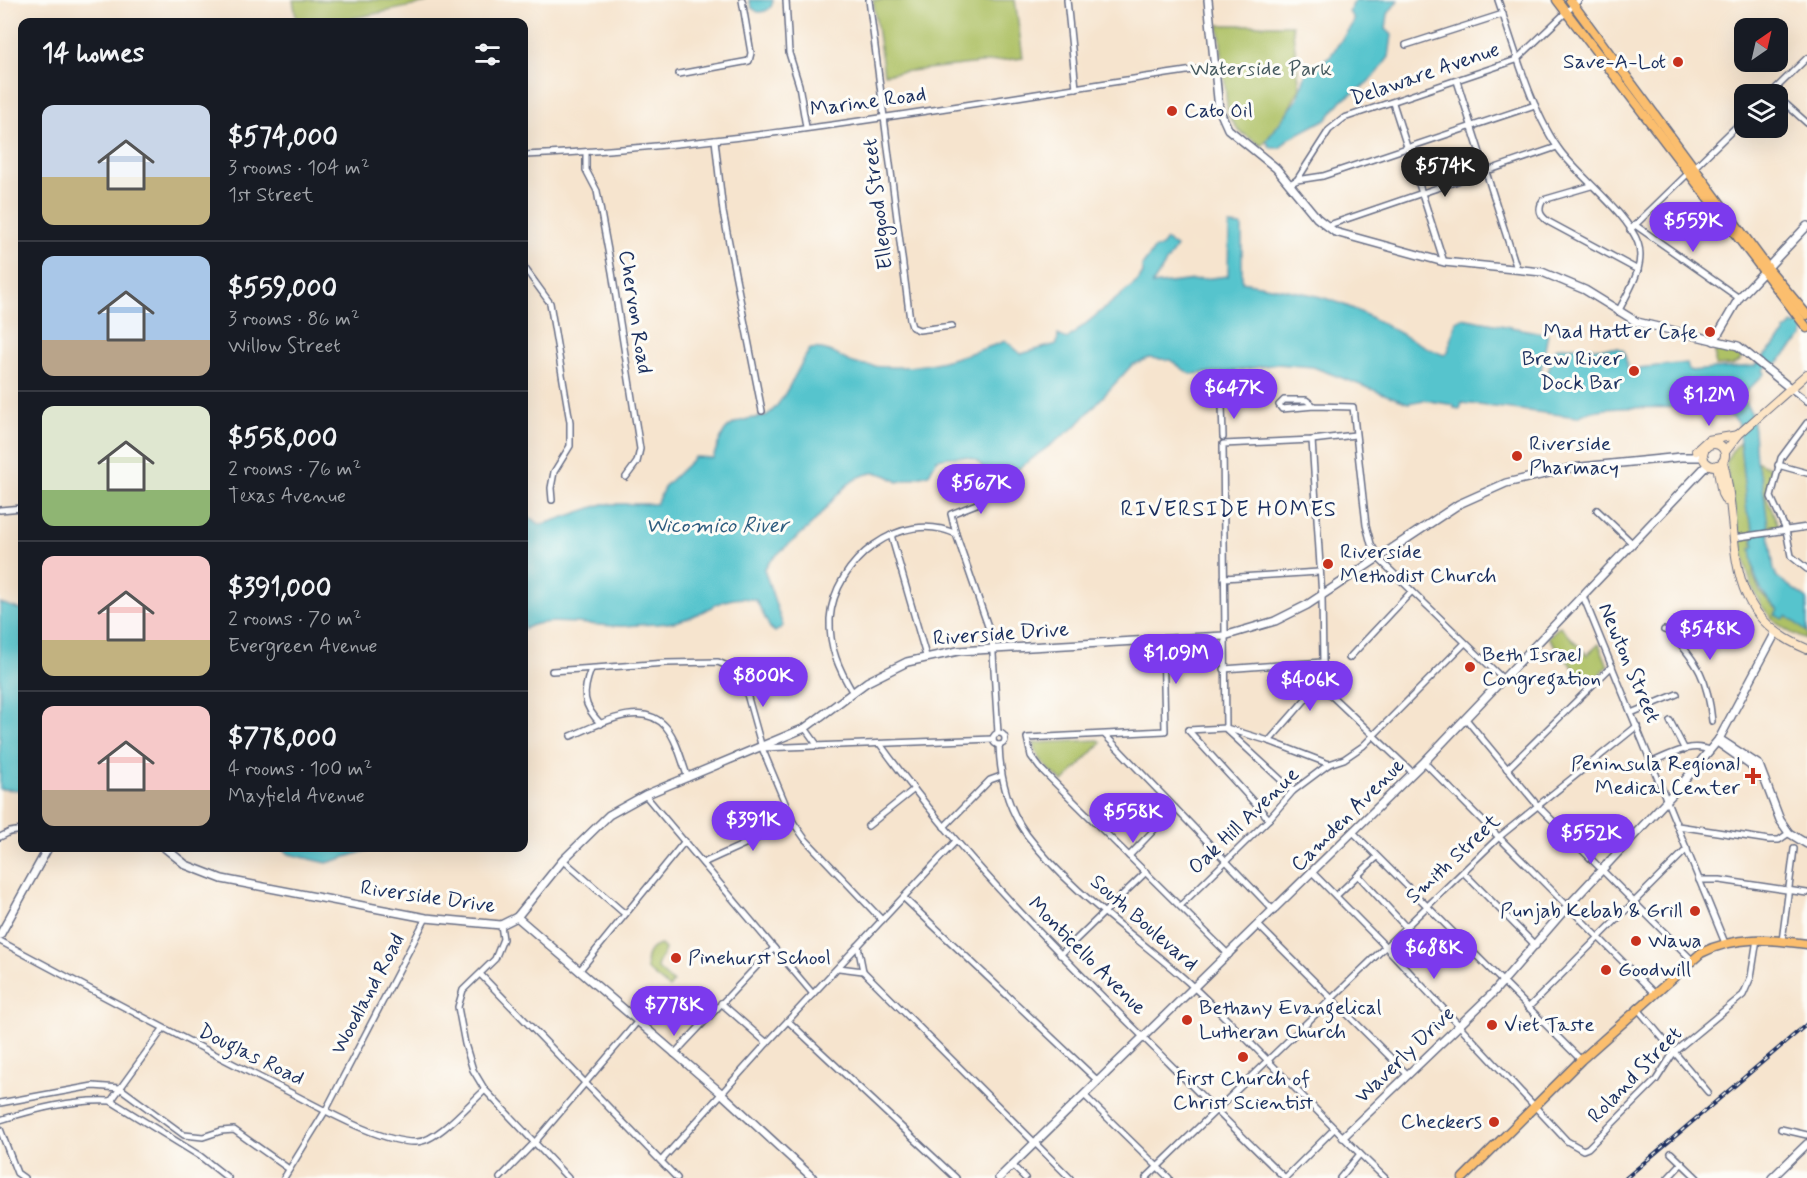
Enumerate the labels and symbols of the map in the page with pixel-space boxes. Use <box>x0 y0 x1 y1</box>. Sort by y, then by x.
north arrow <box>1734 18 1788 72</box>
street label: Delaware Avenue <box>1347 35 1503 113</box>
place label: Save-A-Lot <box>1563 48 1666 76</box>
park label: Waterside Park <box>1190 55 1332 83</box>
marker: Save-A-Lot <box>1671 55 1685 69</box>
street label: Marine Road <box>808 80 928 124</box>
place label: Cato Oil <box>1184 97 1253 125</box>
marker: Cato Oil <box>1165 104 1179 118</box>
street label: Ellegood Street <box>856 137 901 271</box>
pin: $574K <box>1403 147 1487 198</box>
pin: $559K <box>1651 202 1735 253</box>
street label: Chervon Road <box>611 248 659 376</box>
place label: Mad Hatter Cafe <box>1543 318 1698 346</box>
marker: Mad Hatter Cafe <box>1703 325 1717 339</box>
place label: Brew River Dock Bar <box>1522 345 1622 397</box>
marker: Brew River Dock Bar <box>1627 364 1641 378</box>
pin: $647K <box>1192 369 1276 420</box>
pin: $1.2M <box>1667 376 1751 427</box>
place label: Riverside Pharmacy <box>1529 430 1619 482</box>
marker: Riverside Pharmacy <box>1510 449 1524 463</box>
pin: $567K <box>939 464 1023 515</box>
district label: RIVERSIDE HOMES <box>1120 496 1338 524</box>
water label: Wicomico River <box>646 512 791 540</box>
place label: Riverside Methodist Church <box>1340 538 1497 590</box>
marker: Riverside Methodist Church <box>1321 557 1335 571</box>
street label: Newton Street <box>1591 599 1667 728</box>
pin: $548K <box>1668 610 1752 661</box>
street label: Riverside Drive <box>932 615 1070 653</box>
pin: $1.09M <box>1127 634 1225 685</box>
place label: Beth Israel Congregation <box>1482 641 1601 695</box>
pin: $800K <box>721 657 805 708</box>
marker: Beth Israel Congregation <box>1463 660 1477 674</box>
pin: $406K <box>1268 661 1352 712</box>
place label: Peninsula Regional Medical Center <box>1571 750 1740 802</box>
street label: Camden Avenue <box>1285 752 1411 878</box>
street label: Oak Hill Avenue <box>1182 761 1306 881</box>
marker: Peninsula Regional Medical Center <box>1744 767 1762 785</box>
pin: $558K <box>1091 793 1175 844</box>
pin: $391K <box>711 801 795 852</box>
street label: Smith Street <box>1400 807 1507 910</box>
pin: $552K <box>1549 814 1633 865</box>
street label: South Boulevard <box>1084 868 1204 978</box>
street label: Riverside Drive <box>359 874 498 920</box>
street label: Monticello Avenue <box>1021 890 1153 1022</box>
place label: Punjab Kebab & Grill <box>1500 897 1683 925</box>
marker: Punjab Kebab & Grill <box>1688 904 1702 918</box>
place label: Wawa <box>1648 927 1702 955</box>
street label: Woodland Road <box>324 929 412 1059</box>
pin: $688K <box>1392 929 1476 980</box>
marker: Wawa <box>1629 934 1643 948</box>
place label: Pinehurst School <box>688 944 831 972</box>
marker: Pinehurst School <box>669 951 683 965</box>
place label: Goodwill <box>1618 956 1691 984</box>
marker: Goodwill <box>1599 963 1613 977</box>
pin: $778K <box>632 986 716 1037</box>
place label: Bethany Evangelical Lutheran Church <box>1199 994 1382 1046</box>
street label: Waverly Drive <box>1349 1000 1461 1110</box>
place label: Viet Taste <box>1504 1011 1595 1039</box>
marker: Bethany Evangelical Lutheran Church <box>1180 1013 1194 1027</box>
street label: Douglas Road <box>193 1017 308 1094</box>
marker: Viet Taste <box>1485 1018 1499 1032</box>
street label: Roland Street <box>1582 1020 1688 1130</box>
marker: First Church of Christ Scientist <box>1236 1050 1250 1064</box>
place label: First Church of Christ Scientist <box>1173 1065 1314 1117</box>
place label: Checkers <box>1400 1108 1482 1136</box>
marker: Checkers <box>1487 1115 1501 1129</box>

